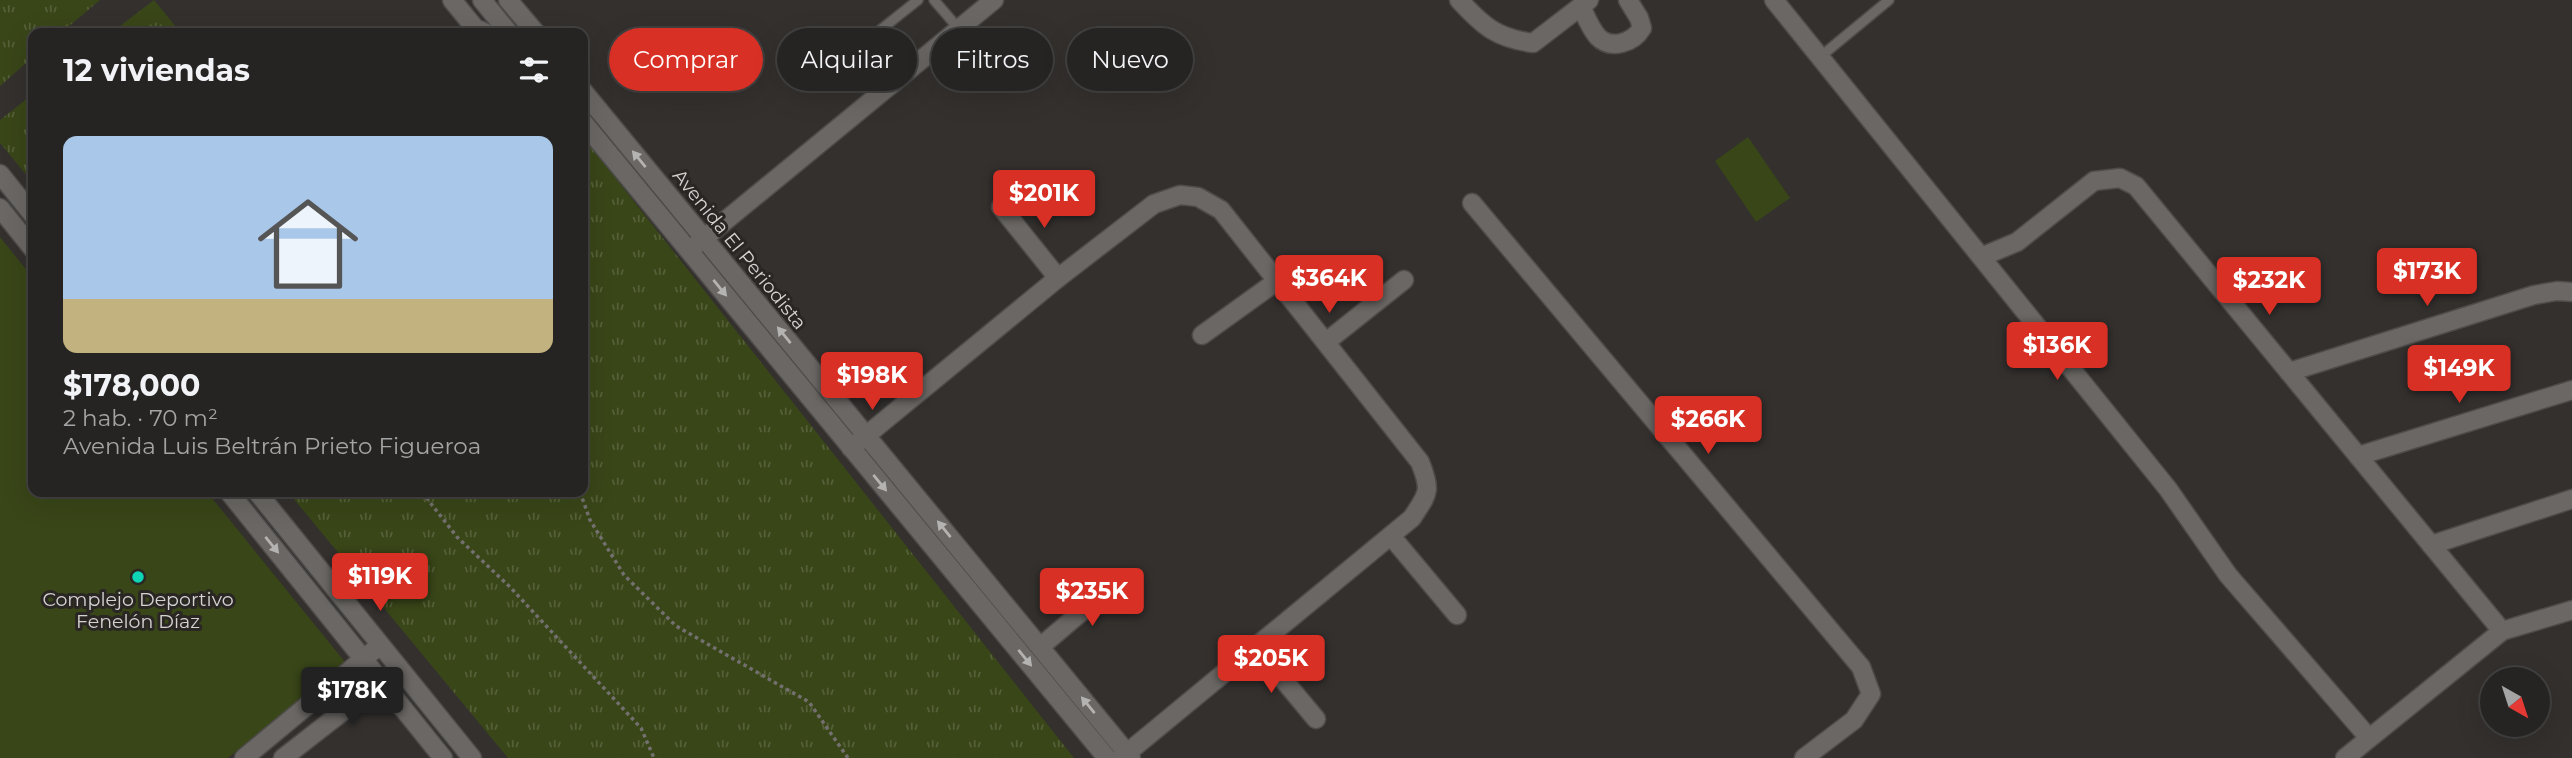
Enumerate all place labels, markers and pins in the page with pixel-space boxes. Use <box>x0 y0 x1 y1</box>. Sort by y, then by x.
pin: $201K <box>995 170 1093 230</box>
pin: $173K <box>2378 248 2476 308</box>
pin: $364K <box>1280 256 1378 315</box>
pin: $232K <box>2220 258 2318 317</box>
pin: $136K <box>2008 322 2106 382</box>
pin: $149K <box>2410 346 2508 405</box>
pin: $198K <box>823 352 921 412</box>
pin: $266K <box>1659 396 1757 456</box>
pin: $119K <box>331 554 429 613</box>
pin: $235K <box>1043 568 1141 628</box>
marker: Complejo Deportivo Fenelón Díaz <box>130 569 146 585</box>
place label: Complejo Deportivo Fenelón Díaz <box>42 588 234 633</box>
pin: $205K <box>1222 636 1320 695</box>
pin: $178K <box>303 668 401 727</box>

